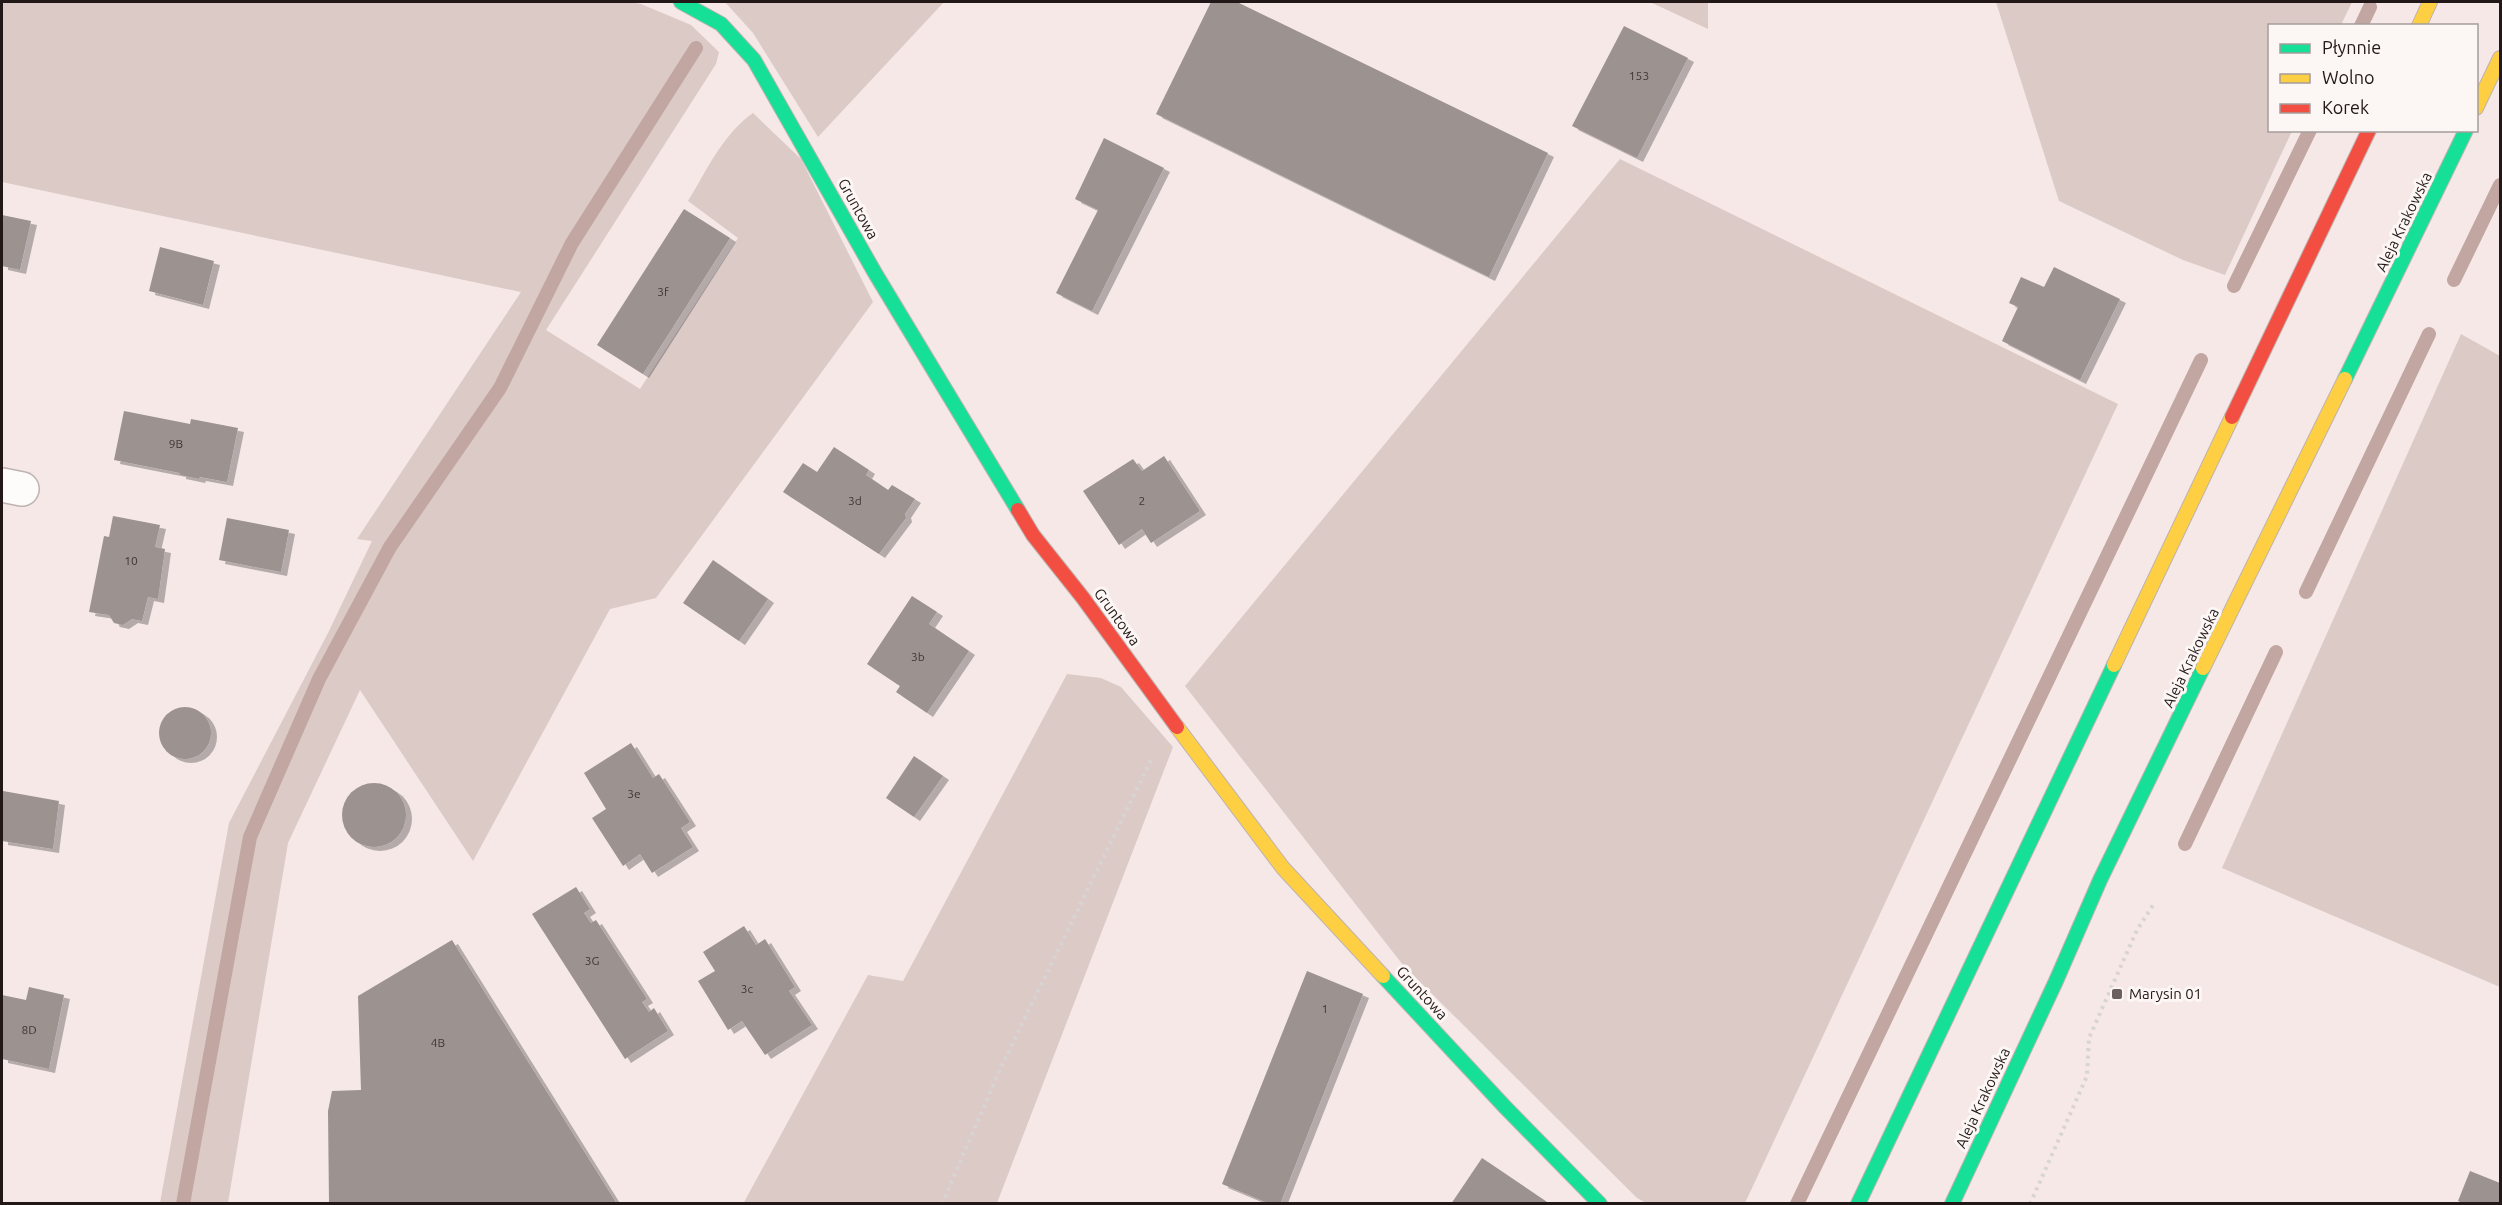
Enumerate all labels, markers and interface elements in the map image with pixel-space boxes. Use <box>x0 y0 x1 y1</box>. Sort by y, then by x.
legend <box>2268 24 2478 132</box>
text: Płynnie <box>2322 37 2381 57</box>
text: Wolno <box>2322 67 2374 87</box>
house number: 153 <box>1629 69 1649 82</box>
text: Korek <box>2322 97 2369 117</box>
street label: Aleja Krakowska <box>2372 169 2435 274</box>
street label: Gruntowa <box>835 175 882 242</box>
house number: 3f <box>657 285 669 298</box>
house number: 9B <box>169 437 183 450</box>
house number: 3d <box>848 494 862 507</box>
house number: 2 <box>1139 494 1145 507</box>
house number: 10 <box>124 554 138 567</box>
street label: Gruntowa <box>1091 585 1144 649</box>
street label: Aleja Krakowska <box>2159 605 2222 710</box>
house number: 3b <box>911 650 925 663</box>
house number: 3e <box>627 787 641 800</box>
house number: 3G <box>585 954 599 967</box>
street label: Gruntowa <box>1393 962 1451 1023</box>
house number: 3c <box>741 982 754 995</box>
place label: Marysin 01 <box>2129 985 2202 1002</box>
marker: Marysin 01 <box>2110 987 2124 1001</box>
house number: 1 <box>1322 1002 1328 1015</box>
house number: 8D <box>21 1023 37 1036</box>
house number: 4B <box>431 1036 445 1049</box>
street label: Aleja Krakowska <box>1952 1045 2013 1151</box>

